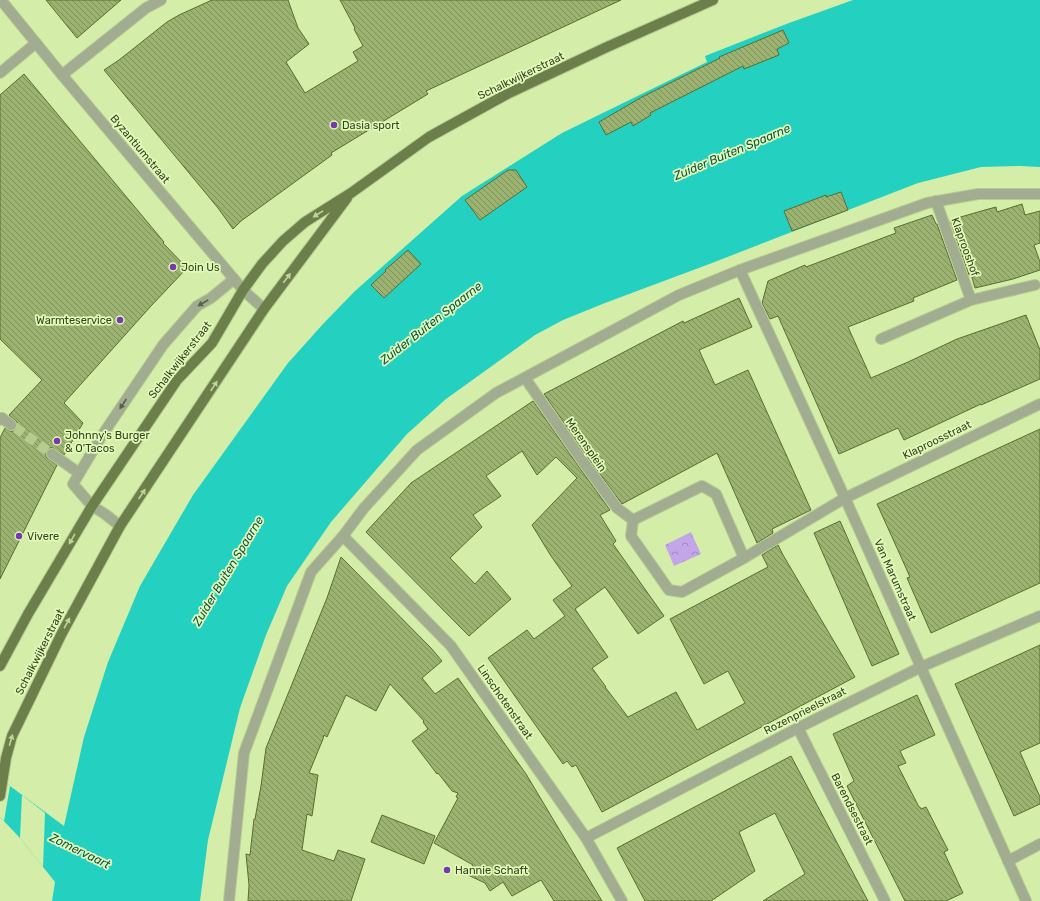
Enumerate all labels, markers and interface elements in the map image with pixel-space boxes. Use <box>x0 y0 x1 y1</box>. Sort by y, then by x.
street label: Schalkwijkerstraat <box>476 49 567 103</box>
street label: Byzantiumstraat <box>108 112 173 186</box>
place label: Dasia sport <box>342 119 400 132</box>
marker: Dasia sport <box>329 120 339 130</box>
water label: Zuider Buiten Spaarne <box>671 121 793 183</box>
one-way arrow <box>312 210 323 218</box>
street label: Klaprooshof <box>948 216 982 279</box>
place label: Join Us <box>181 261 220 274</box>
marker: Join Us <box>168 262 178 272</box>
one-way arrow <box>283 273 291 284</box>
water label: Zuider Buiten Spaarne <box>377 279 485 368</box>
one-way arrow <box>197 299 209 306</box>
place label: Warmteservice <box>36 314 112 327</box>
marker: Warmteservice <box>115 315 125 325</box>
street label: Schalkwijkerstraat <box>146 318 215 401</box>
one-way arrow <box>210 381 218 391</box>
one-way arrow <box>119 399 127 409</box>
street label: Merensplein <box>563 416 609 474</box>
street label: Klaproosstraat <box>901 417 974 462</box>
place label: Johnny's Burger & O'Tacos <box>65 429 150 455</box>
marker: Johnny's Burger & O'Tacos <box>52 436 62 446</box>
one-way arrow <box>138 489 146 499</box>
water label: Zuider Buiten Spaarne <box>189 513 266 629</box>
place label: Vivere <box>27 530 59 543</box>
marker: Vivere <box>14 531 24 541</box>
one-way arrow <box>69 533 76 545</box>
street label: Van Marumstraat <box>871 537 919 623</box>
street label: Schalkwijkerstraat <box>13 606 68 697</box>
one-way arrow <box>64 618 71 629</box>
street label: Linschotenstraat <box>475 662 536 742</box>
street label: Rozenprieelstraat <box>762 684 849 737</box>
one-way arrow <box>8 734 14 746</box>
street label: Barendsestraat <box>828 771 876 848</box>
water label: Zomervaart <box>47 830 113 872</box>
place label: Hannie Schaft <box>455 864 529 877</box>
marker: Hannie Schaft <box>442 865 452 875</box>

